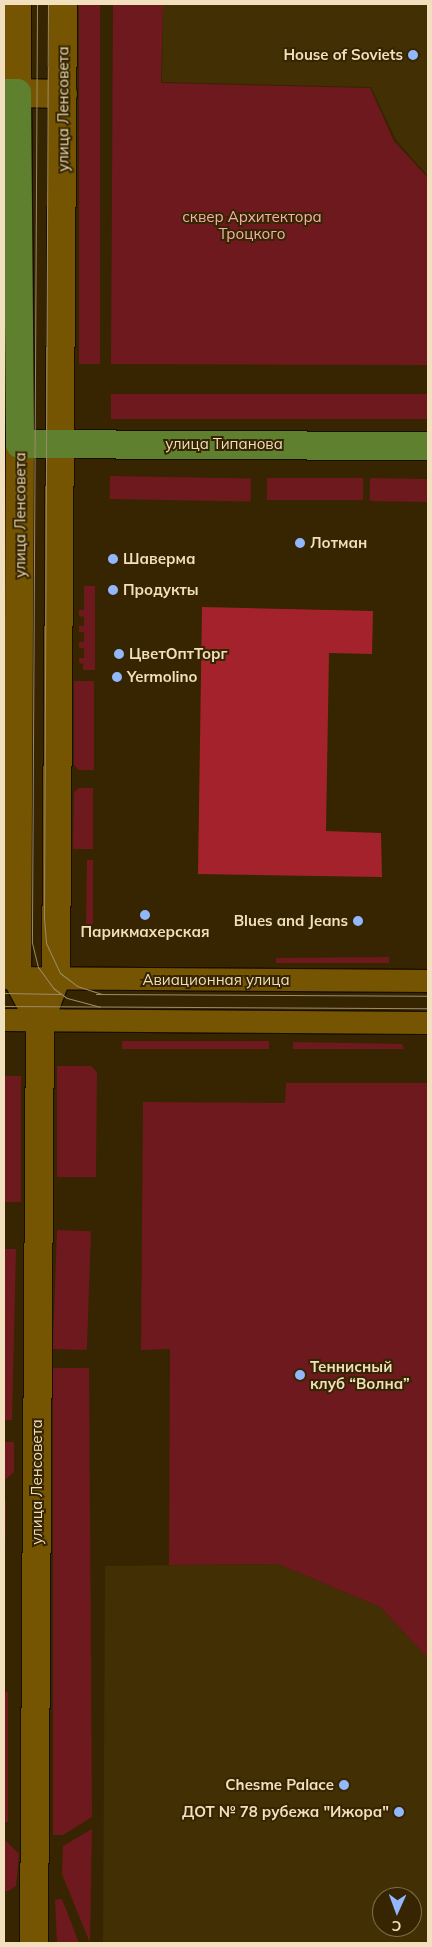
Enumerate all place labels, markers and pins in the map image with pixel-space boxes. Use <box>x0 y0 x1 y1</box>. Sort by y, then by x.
place label: House of Soviets <box>283 46 403 64</box>
marker: House of Soviets <box>407 49 419 61</box>
place label: Лотман <box>310 534 367 552</box>
marker: Лотман <box>294 537 306 549</box>
place label: Шаверма <box>123 550 196 568</box>
marker: Шаверма <box>107 553 119 565</box>
place label: Продукты <box>123 581 199 599</box>
marker: Продукты <box>107 584 119 596</box>
place label: ЦветОптТорг <box>129 645 228 663</box>
marker: ЦветОптТорг <box>113 648 125 660</box>
place label: Yermolino <box>127 668 197 686</box>
marker: Yermolino <box>111 671 123 683</box>
marker: Парикмахерская <box>139 909 151 921</box>
place label: Blues and Jeans <box>234 912 348 930</box>
marker: Blues and Jeans <box>352 915 364 927</box>
place label: Парикмахерская <box>81 923 209 941</box>
place label: Теннисный клуб “Волна” <box>310 1357 410 1392</box>
marker: Теннисный клуб “Волна” <box>294 1369 306 1381</box>
place label: Chesme Palace <box>225 1776 334 1794</box>
marker: Chesme Palace <box>338 1779 350 1791</box>
place label: ДОТ № 78 рубежа "Ижора" <box>182 1803 389 1821</box>
marker: ДОТ № 78 рубежа "Ижора" <box>393 1806 405 1818</box>

